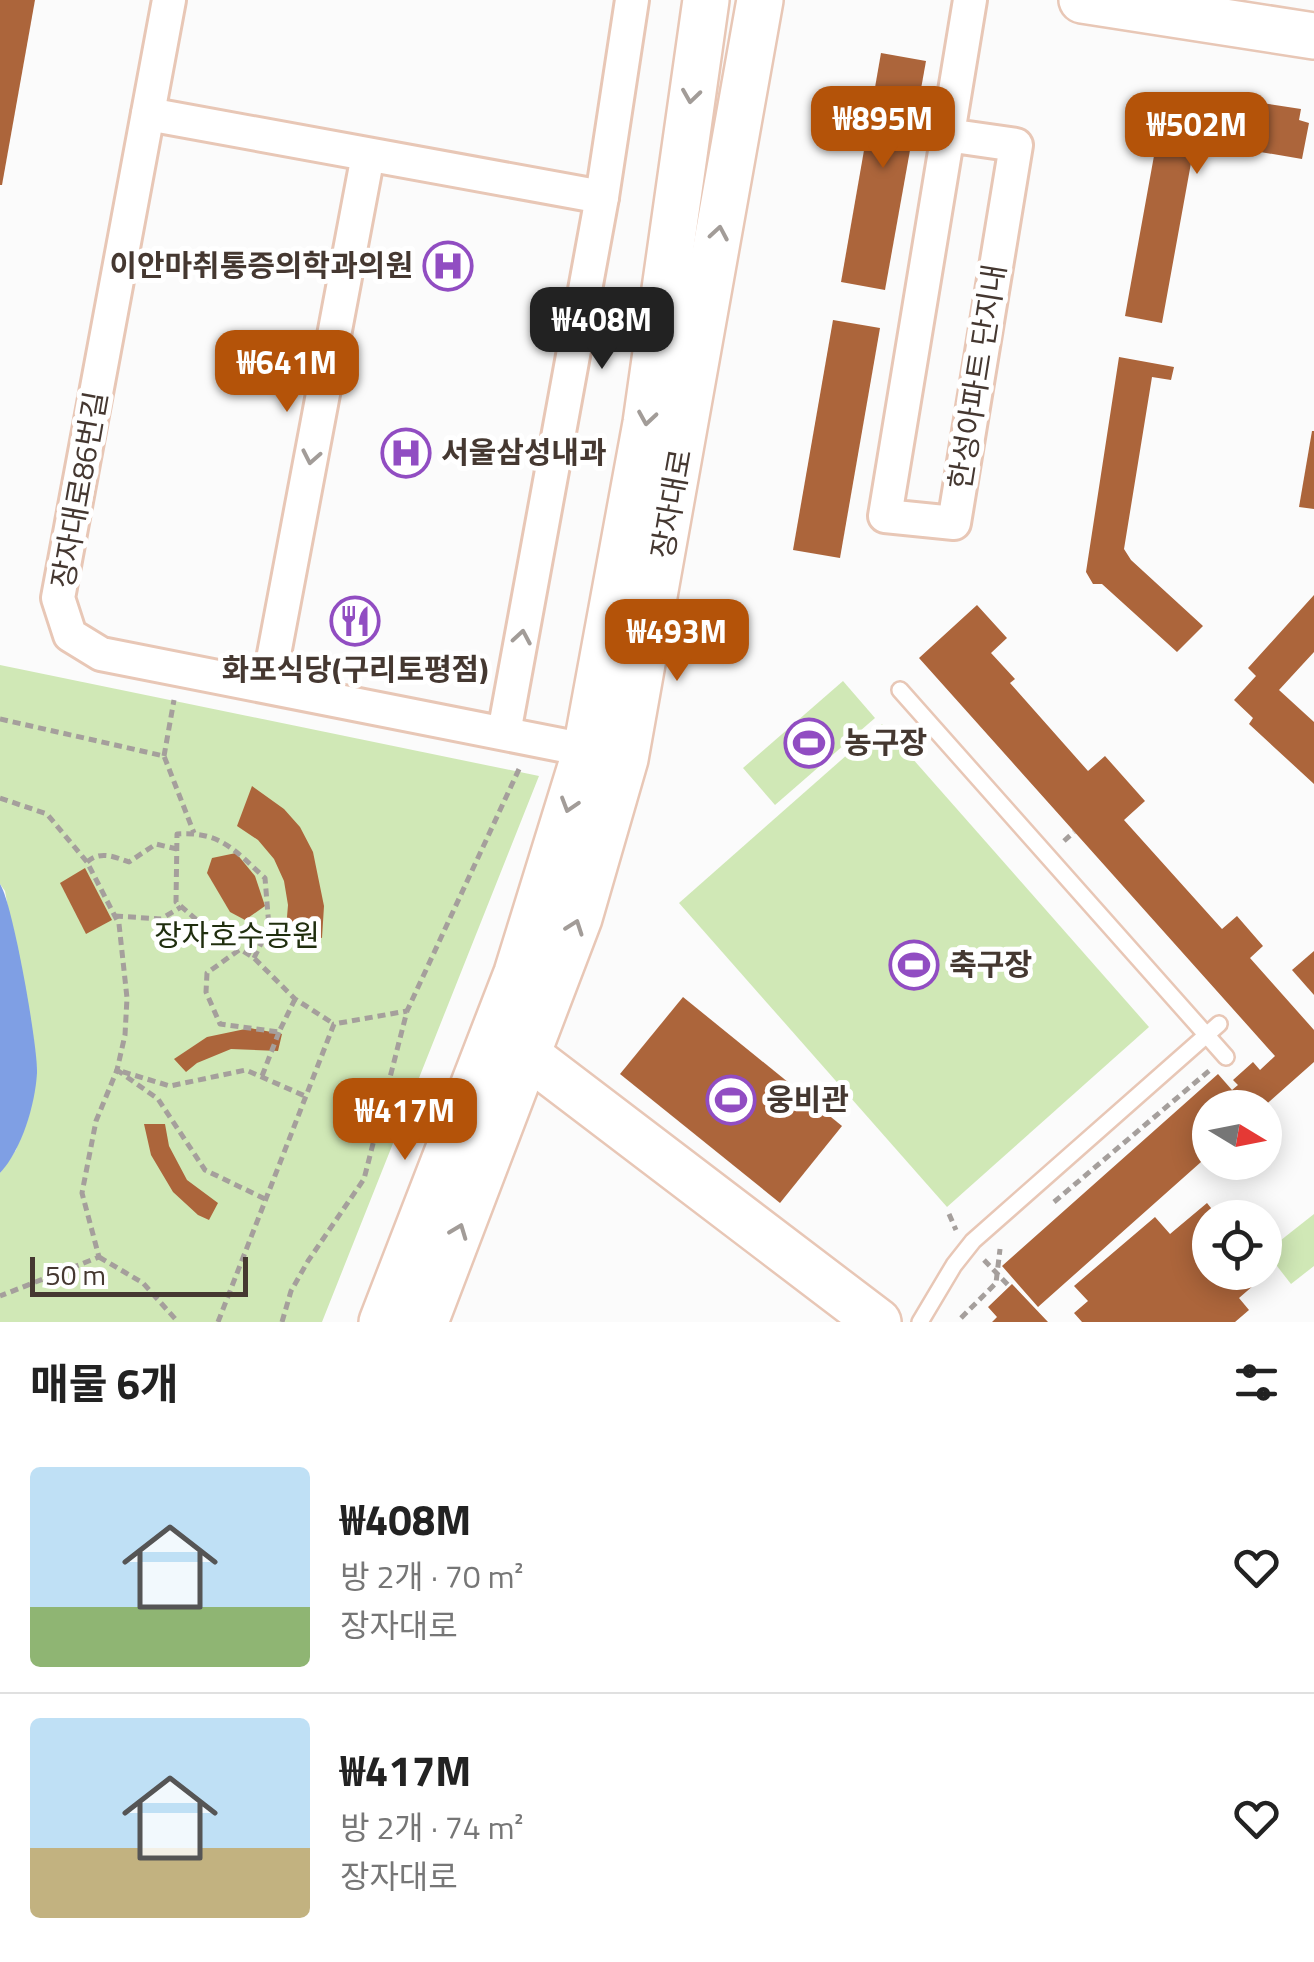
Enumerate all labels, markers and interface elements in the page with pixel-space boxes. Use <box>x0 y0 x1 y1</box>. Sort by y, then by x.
pin: ₩895M <box>813 86 953 171</box>
one-way arrow <box>682 88 703 105</box>
pin: ₩502M <box>1127 92 1267 177</box>
text: ₩895M <box>833 94 933 142</box>
text: ₩502M <box>1147 100 1247 148</box>
one-way arrow <box>708 225 729 241</box>
hospital icon: 이안마취통증의학과의원 <box>422 240 474 292</box>
place label: 이안마취통증의학과의원 <box>109 242 413 288</box>
street label: 한성아파트 단지내 <box>937 261 1018 493</box>
pin: ₩408M <box>532 287 672 372</box>
text: ₩408M <box>552 295 652 343</box>
pin: ₩641M <box>217 330 357 415</box>
text: ₩641M <box>237 338 337 386</box>
street label: 장자대로86번길 <box>39 388 119 592</box>
one-way arrow <box>637 410 658 427</box>
hospital icon: 서울삼성내과 <box>380 427 432 479</box>
place label: 서울삼성내과 <box>441 429 607 475</box>
street label: 장자대로 <box>639 445 703 562</box>
one-way arrow <box>301 449 322 465</box>
restaurant icon: 화포식당(구리토평점) <box>329 595 381 647</box>
pin: ₩493M <box>607 599 747 684</box>
text: ₩493M <box>627 607 727 655</box>
one-way arrow <box>511 629 532 645</box>
place label: 화포식당(구리토평점) <box>222 646 488 692</box>
sports icon: 농구장 <box>783 717 835 769</box>
place label: 농구장 <box>844 719 927 765</box>
one-way arrow <box>560 796 580 813</box>
park label: 장자호수공원 <box>154 912 320 958</box>
one-way arrow <box>563 920 584 937</box>
sports icon: 축구장 <box>888 939 940 991</box>
place label: 축구장 <box>949 941 1032 987</box>
sports icon: 웅비관 <box>705 1074 757 1126</box>
place label: 웅비관 <box>766 1076 849 1122</box>
pin: ₩417M <box>335 1078 475 1163</box>
text: ₩417M <box>355 1086 455 1134</box>
north arrow <box>1192 1090 1282 1180</box>
map controls <box>1192 1090 1282 1290</box>
button: locate <box>1192 1200 1282 1290</box>
one-way arrow <box>447 1223 468 1240</box>
scale bar <box>30 1252 248 1296</box>
text: 50 m <box>45 1253 106 1296</box>
text: 매물 6개 <box>30 1351 179 1415</box>
icon: filters <box>1229 1355 1284 1410</box>
text: ₩408M <box>340 1487 471 1551</box>
icon: home <box>110 1507 230 1627</box>
icon: heart <box>1229 1540 1284 1595</box>
text: 방 2개 · 70 m² <box>340 1552 523 1600</box>
text: 장자대로 <box>340 1601 458 1649</box>
text: ₩417M <box>340 1738 471 1802</box>
icon: home <box>110 1758 230 1878</box>
icon: heart <box>1229 1791 1284 1846</box>
text: 방 2개 · 74 m² <box>340 1803 523 1851</box>
text: 장자대로 <box>340 1852 458 1900</box>

